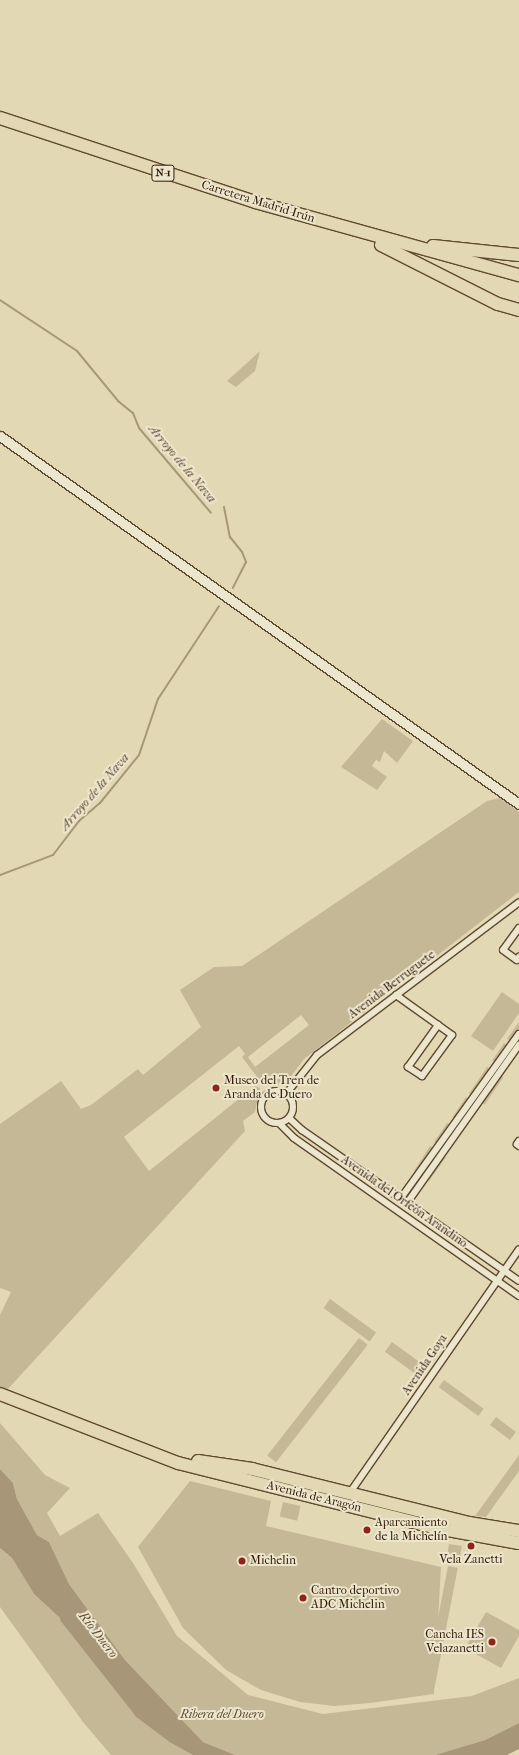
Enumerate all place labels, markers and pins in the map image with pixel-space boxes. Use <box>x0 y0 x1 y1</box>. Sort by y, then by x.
place label: Museo del Tren de Aranda de Duero <box>224 1074 319 1102</box>
marker: Museo del Tren de Aranda de Duero <box>211 1083 221 1093</box>
place label: Aparcamiento de la Michelín <box>375 1516 448 1544</box>
marker: Aparcamiento de la Michelín <box>362 1525 372 1535</box>
marker: Vela Zanetti <box>466 1541 476 1551</box>
place label: Vela Zanetti <box>439 1553 503 1567</box>
place label: Michelin <box>250 1554 296 1568</box>
marker: Michelin <box>237 1556 247 1566</box>
place label: Cantro deportivo ADC Michelin <box>311 1584 399 1612</box>
marker: Cantro deportivo ADC Michelin <box>298 1593 308 1603</box>
place label: Cancha IES Velazanetti <box>425 1628 484 1656</box>
marker: Cancha IES Velazanetti <box>487 1637 497 1647</box>

